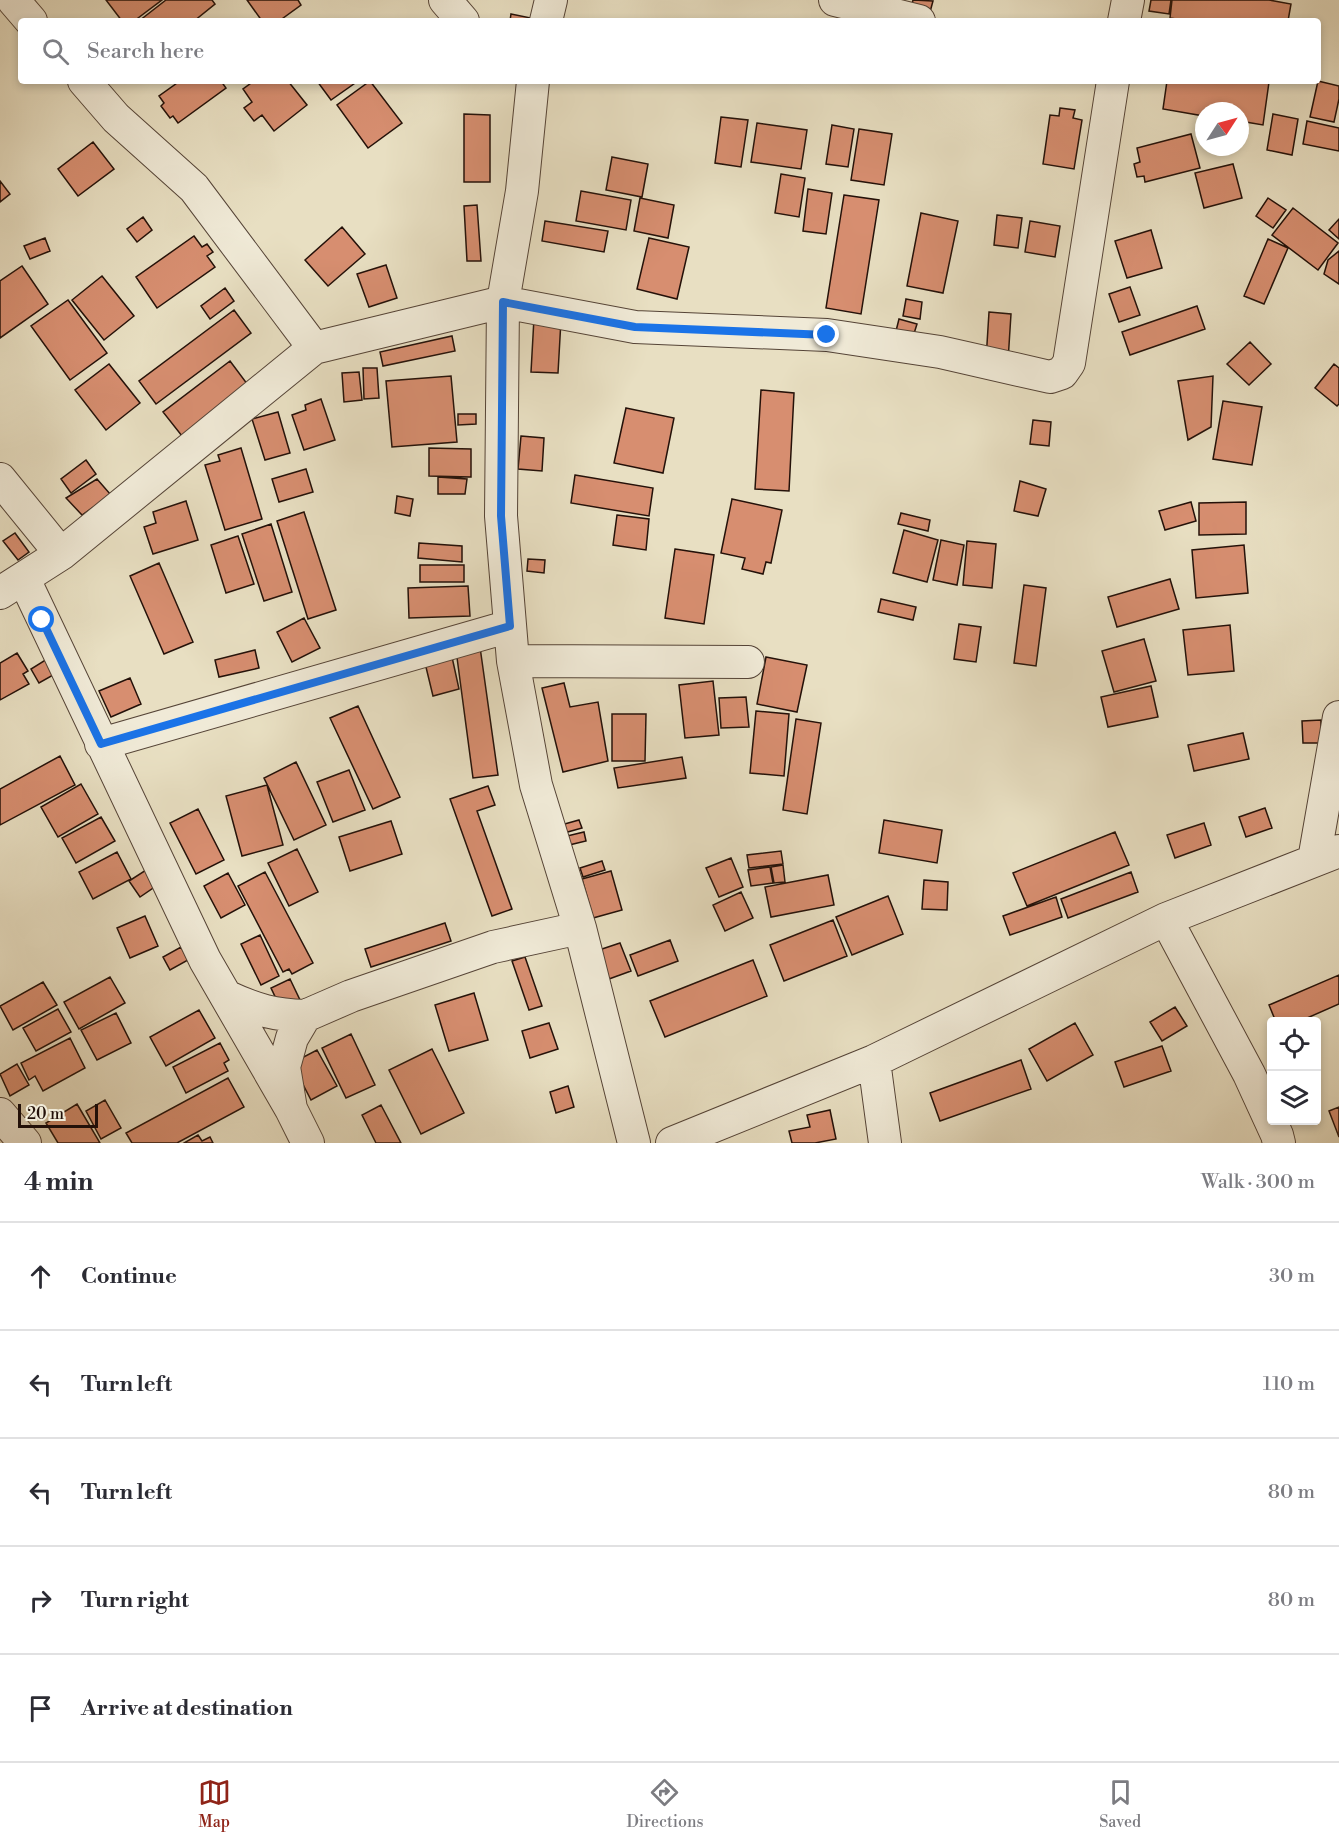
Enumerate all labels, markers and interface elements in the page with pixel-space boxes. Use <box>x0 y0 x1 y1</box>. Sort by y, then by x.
search box <box>18 18 1321 84</box>
icon: search <box>39 35 72 68</box>
text: Search here <box>87 38 204 65</box>
north arrow <box>1195 102 1249 156</box>
route end <box>813 321 839 347</box>
route start <box>28 606 54 632</box>
map controls <box>1267 1017 1321 1125</box>
button: locate <box>1267 1017 1321 1071</box>
button: layers <box>1267 1071 1321 1125</box>
scale bar <box>18 1101 98 1128</box>
text: 20 m <box>27 1104 64 1124</box>
text: 4 min <box>24 1166 94 1198</box>
text: Walk · 300 m <box>1201 1170 1315 1195</box>
icon: ahead <box>24 1260 57 1293</box>
text: Continue <box>81 1263 177 1290</box>
text: 30 m <box>1269 1264 1315 1289</box>
icon: left <box>24 1368 57 1401</box>
text: Turn left <box>81 1371 172 1398</box>
text: 110 m <box>1263 1372 1315 1397</box>
icon: left <box>24 1476 57 1509</box>
text: Turn left <box>81 1479 172 1506</box>
text: 80 m <box>1268 1480 1315 1505</box>
icon: right <box>24 1584 57 1617</box>
text: Turn right <box>81 1587 189 1614</box>
text: 80 m <box>1268 1588 1315 1613</box>
icon: arrive <box>24 1692 57 1725</box>
text: Arrive at destination <box>81 1695 293 1722</box>
tab: Map <box>198 1776 231 1832</box>
tab: Directions <box>626 1776 704 1832</box>
tab: Saved <box>1099 1776 1141 1832</box>

